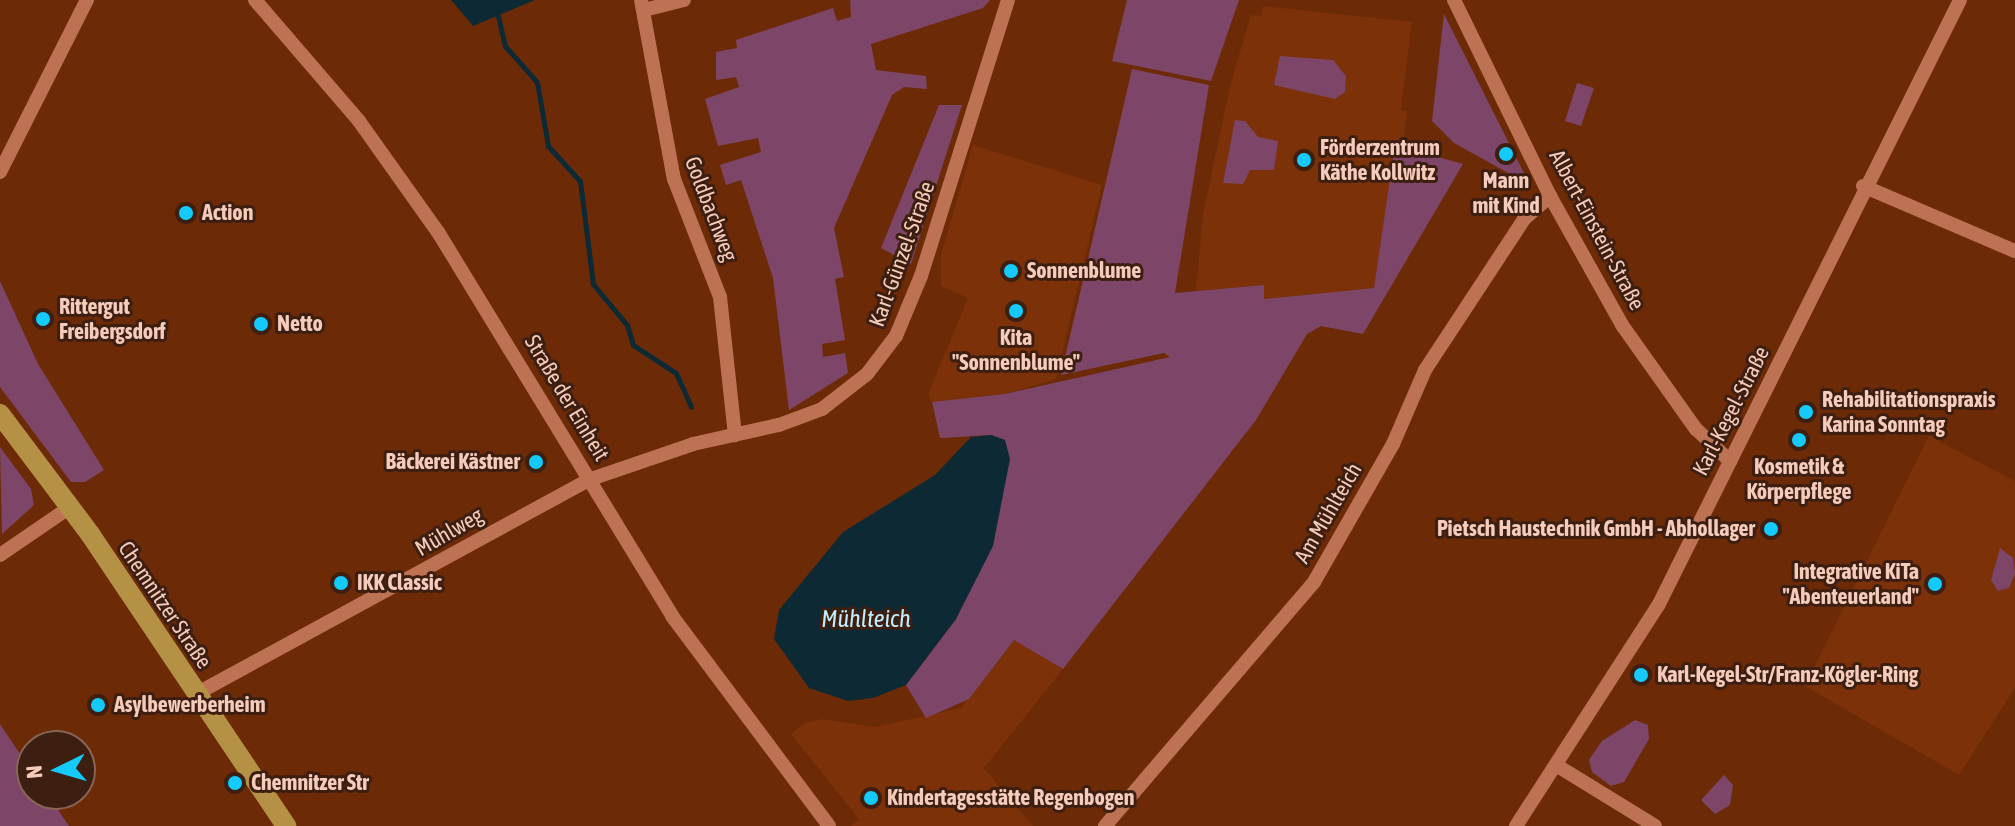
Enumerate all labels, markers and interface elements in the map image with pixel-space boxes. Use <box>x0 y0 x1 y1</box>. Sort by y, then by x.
place label: Förderzentrum Käthe Kollwitz <box>1320 134 1440 186</box>
marker: Mann mit Kind <box>1497 145 1515 163</box>
street label: Albert-Einstein-Straße <box>1544 145 1650 315</box>
marker: Förderzentrum Käthe Kollwitz <box>1295 151 1313 169</box>
street label: Goldbachweg <box>679 153 743 265</box>
place label: Mann mit Kind <box>1472 167 1540 218</box>
street label: Karl-Günzel-Straße <box>864 178 940 330</box>
place label: Action <box>202 200 253 226</box>
marker: Action <box>177 204 195 222</box>
place label: Sonnenblume <box>1027 258 1141 284</box>
marker: Sonnenblume <box>1002 262 1020 280</box>
place label: Rittergut Freibergsdorf <box>59 293 166 344</box>
marker: Kita "Sonnenblume" <box>1007 302 1025 320</box>
marker: Rittergut Freibergsdorf <box>34 310 52 328</box>
place label: Netto <box>277 311 323 337</box>
marker: Netto <box>252 315 270 333</box>
place label: Kita "Sonnenblume" <box>952 324 1080 376</box>
street label: Straße der Einheit <box>519 330 615 466</box>
street label: Karl-Kegel-Straße <box>1687 342 1775 480</box>
place label: Rehabilitationspraxis Karina Sonntag <box>1822 386 1995 438</box>
marker: Rehabilitationspraxis Karina Sonntag <box>1797 403 1815 421</box>
marker: Kosmetik & Körperpflege <box>1790 431 1808 449</box>
place label: Bäckerei Kästner <box>386 449 520 475</box>
marker: Bäckerei Kästner <box>527 453 545 471</box>
place label: Kosmetik & Körperpflege <box>1746 453 1852 504</box>
street label: Am Mühlteich <box>1289 458 1367 568</box>
street label: Mühlweg <box>410 502 488 562</box>
place label: Pietsch Haustechnik GmbH - Abhollager <box>1437 516 1755 542</box>
marker: Pietsch Haustechnik GmbH - Abhollager <box>1762 520 1780 538</box>
street label: Chemnitzer Straße <box>113 536 217 674</box>
place label: Integrative KiTa "Abenteuerland" <box>1782 558 1919 610</box>
place label: IKK Classic <box>357 570 442 596</box>
marker: IKK Classic <box>332 574 350 592</box>
marker: Integrative KiTa "Abenteuerland" <box>1926 575 1944 593</box>
water label: Mühlteich <box>821 605 911 633</box>
place label: Karl-Kegel-Str/Franz-Kögler-Ring <box>1657 662 1918 688</box>
marker: Karl-Kegel-Str/Franz-Kögler-Ring <box>1632 666 1650 684</box>
place label: Asylbewerberheim <box>114 692 265 718</box>
marker: Asylbewerberheim <box>89 696 107 714</box>
north arrow <box>16 730 96 810</box>
text: N <box>21 764 48 780</box>
place label: Chemnitzer Str <box>251 770 369 796</box>
marker: Chemnitzer Str <box>226 774 244 792</box>
place label: Kindertagesstätte Regenbogen <box>887 785 1134 811</box>
marker: Kindertagesstätte Regenbogen <box>862 789 880 807</box>

